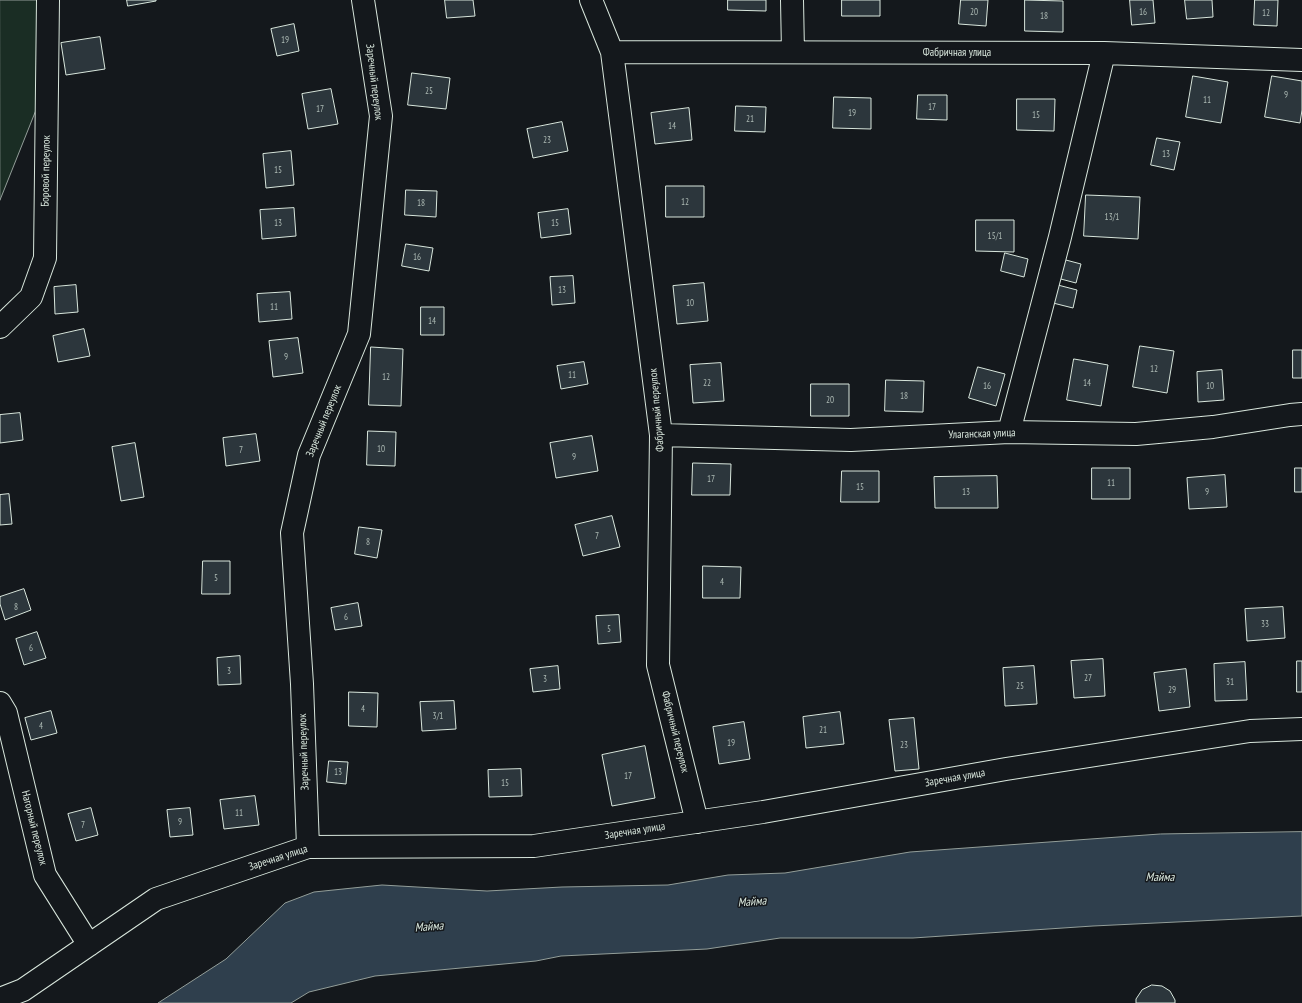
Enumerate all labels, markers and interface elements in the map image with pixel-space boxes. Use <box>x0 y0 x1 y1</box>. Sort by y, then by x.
house number: 20 <box>970 7 978 17</box>
house number: 16 <box>1139 7 1147 17</box>
house number: 12 <box>1262 8 1270 18</box>
house number: 18 <box>1040 11 1048 21</box>
house number: 19 <box>281 35 289 45</box>
street label: Заречный переулок <box>363 43 385 121</box>
street label: Фабричная улица <box>923 46 991 60</box>
house number: 25 <box>425 86 433 96</box>
house number: 9 <box>1284 90 1288 100</box>
house number: 11 <box>1203 95 1211 105</box>
house number: 17 <box>928 102 936 112</box>
house number: 17 <box>316 104 324 114</box>
house number: 19 <box>848 108 856 118</box>
house number: 15 <box>1032 110 1040 120</box>
house number: 21 <box>746 114 754 124</box>
house number: 14 <box>668 121 676 131</box>
street label: Боровой переулок <box>39 135 53 207</box>
house number: 23 <box>543 135 551 145</box>
house number: 13 <box>1162 149 1170 159</box>
house number: 15 <box>274 165 282 175</box>
house number: 12 <box>681 197 689 207</box>
house number: 18 <box>417 198 425 208</box>
house number: 13/1 <box>1105 212 1119 222</box>
house number: 13 <box>274 218 282 228</box>
house number: 15 <box>551 218 559 228</box>
house number: 15/1 <box>988 231 1002 241</box>
house number: 16 <box>413 252 421 262</box>
house number: 13 <box>558 285 566 295</box>
house number: 10 <box>686 298 694 308</box>
house number: 11 <box>270 302 278 312</box>
house number: 14 <box>428 316 436 326</box>
house number: 9 <box>284 352 288 362</box>
house number: 12 <box>1150 364 1158 374</box>
street label: Фабричный переулок <box>647 368 667 452</box>
house number: 11 <box>568 370 576 380</box>
house number: 12 <box>382 372 390 382</box>
house number: 22 <box>703 378 711 388</box>
house number: 14 <box>1083 378 1091 388</box>
house number: 16 <box>983 381 991 391</box>
house number: 10 <box>1206 381 1214 391</box>
street label: Заречный переулок <box>304 383 344 459</box>
house number: 18 <box>900 391 908 401</box>
house number: 20 <box>826 395 834 405</box>
street label: Улаганская улица <box>948 426 1016 442</box>
house number: 10 <box>377 444 385 454</box>
house number: 7 <box>239 445 243 455</box>
house number: 9 <box>572 452 576 462</box>
house number: 17 <box>707 474 715 484</box>
house number: 11 <box>1107 478 1115 488</box>
house number: 15 <box>856 482 864 492</box>
house number: 13 <box>962 487 970 497</box>
house number: 9 <box>1205 487 1209 497</box>
house number: 7 <box>595 531 599 541</box>
house number: 8 <box>366 537 370 547</box>
house number: 5 <box>214 573 218 583</box>
house number: 4 <box>720 577 724 587</box>
house number: 8 <box>14 602 18 612</box>
house number: 6 <box>344 612 348 622</box>
house number: 33 <box>1261 619 1269 629</box>
house number: 5 <box>607 624 611 634</box>
house number: 6 <box>29 643 33 653</box>
house number: 3 <box>227 666 231 676</box>
house number: 27 <box>1084 673 1092 683</box>
house number: 3 <box>543 674 547 684</box>
house number: 31 <box>1226 677 1234 687</box>
house number: 25 <box>1016 681 1024 691</box>
house number: 29 <box>1168 685 1176 695</box>
street label: Фабричный переулок <box>658 690 692 774</box>
house number: 4 <box>361 704 365 714</box>
house number: 3/1 <box>433 711 443 721</box>
street label: Заречный переулок <box>296 713 312 791</box>
house number: 4 <box>39 721 43 731</box>
house number: 21 <box>819 725 827 735</box>
house number: 19 <box>727 738 735 748</box>
house number: 23 <box>900 740 908 750</box>
street label: Заречная улица <box>924 766 986 790</box>
house number: 13 <box>334 767 342 777</box>
house number: 17 <box>624 771 632 781</box>
house number: 15 <box>501 778 509 788</box>
street label: Нагорный переулок <box>18 789 50 867</box>
house number: 11 <box>235 808 243 818</box>
house number: 9 <box>178 817 182 827</box>
house number: 7 <box>81 820 85 830</box>
street label: Заречная улица <box>604 820 666 842</box>
street label: Заречная улица <box>247 842 309 874</box>
water label: Майма <box>1146 871 1174 885</box>
water label: Майма <box>737 894 767 910</box>
water label: Майма <box>414 919 444 935</box>

